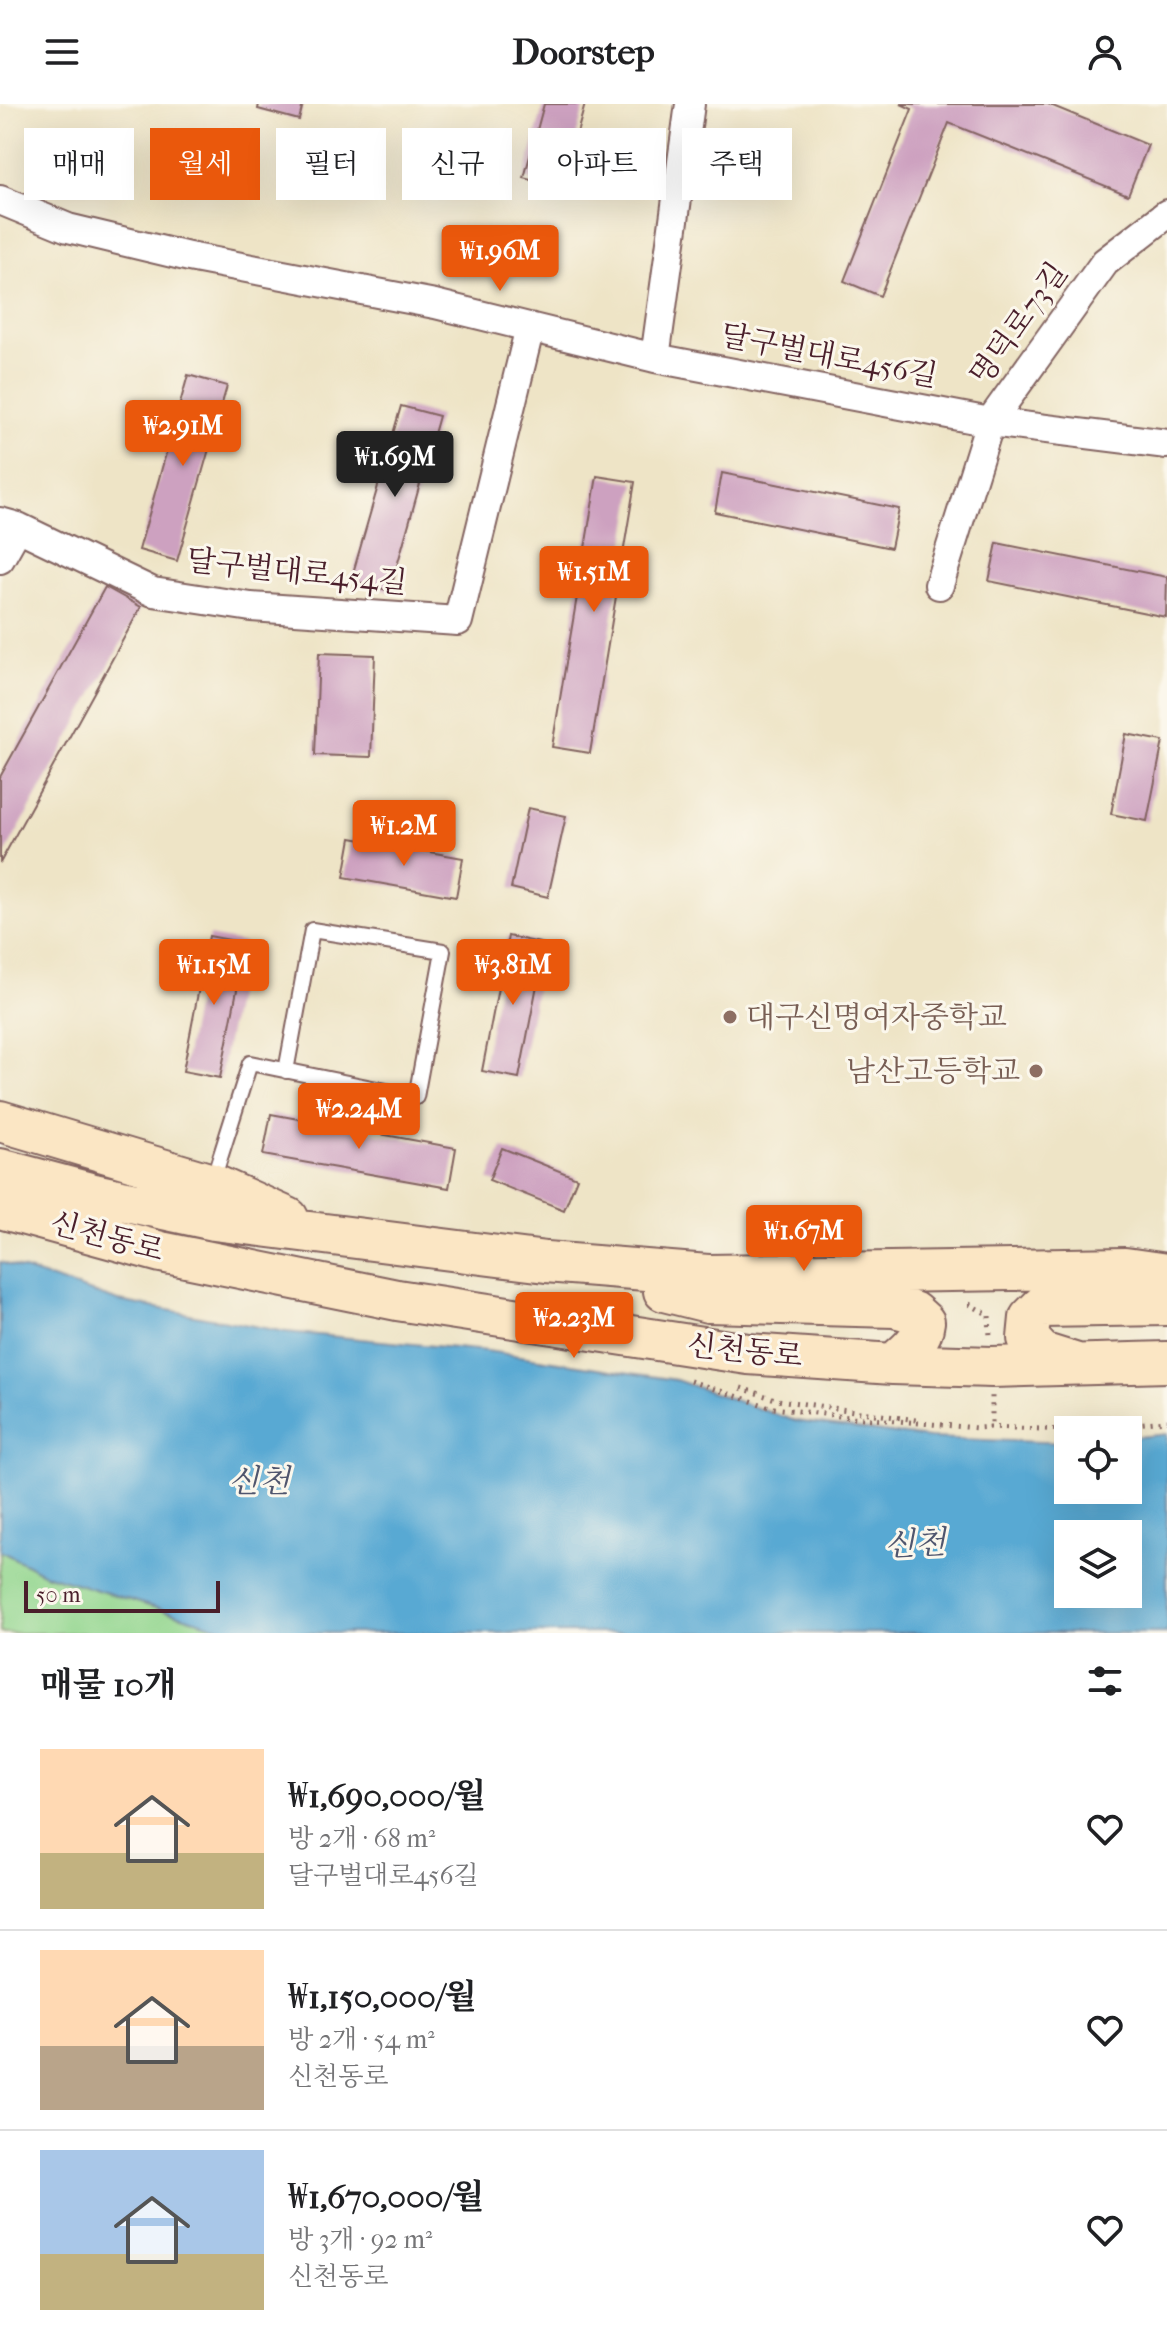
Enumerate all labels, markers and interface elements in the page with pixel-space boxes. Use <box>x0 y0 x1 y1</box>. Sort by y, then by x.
icon: menu <box>40 30 84 74</box>
icon: person <box>1083 30 1127 74</box>
text: Doorstep <box>512 31 655 73</box>
chip: 매매 <box>24 128 134 200</box>
chip: 월세 <box>150 128 260 200</box>
chip: 필터 <box>276 128 386 200</box>
chip: 신규 <box>402 128 512 200</box>
chip: 아파트 <box>528 128 666 200</box>
chip: 주택 <box>682 128 792 200</box>
pin: ₩1.96M <box>435 225 565 293</box>
text: ₩1.96M <box>460 235 540 266</box>
street label: 명덕로73길 <box>963 256 1075 392</box>
street label: 달구벌대로456길 <box>718 318 940 394</box>
pin: ₩2.91M <box>118 400 248 468</box>
text: ₩2.91M <box>143 410 223 441</box>
pin: ₩1.69M <box>330 431 460 499</box>
text: ₩1.69M <box>354 441 436 472</box>
street label: 달구벌대로454길 <box>185 543 409 601</box>
pin: ₩1.51M <box>529 546 659 614</box>
text: ₩1.51M <box>558 556 630 587</box>
pin: ₩1.2M <box>348 800 460 868</box>
text: ₩1.2M <box>371 810 437 841</box>
pin: ₩1.15M <box>149 939 279 1007</box>
pin: ₩3.81M <box>448 939 578 1007</box>
text: ₩1.15M <box>177 949 251 980</box>
text: ₩3.81M <box>474 949 552 980</box>
place label: 대구신명여자중학교 <box>746 1000 1007 1035</box>
marker: 대구신명여자중학교 <box>721 1008 739 1026</box>
place label: 남산고등학교 <box>846 1054 1020 1089</box>
marker: 남산고등학교 <box>1027 1062 1045 1080</box>
pin: ₩2.24M <box>294 1083 424 1151</box>
text: ₩2.24M <box>316 1093 402 1124</box>
street label: 신천동로 <box>46 1205 168 1269</box>
pin: ₩1.67M <box>739 1205 869 1273</box>
text: ₩1.67M <box>764 1215 844 1246</box>
pin: ₩2.23M <box>509 1292 639 1360</box>
text: ₩2.23M <box>533 1302 615 1333</box>
street label: 신천동로 <box>686 1328 804 1374</box>
map controls <box>1054 1416 1142 1608</box>
button: locate <box>1054 1416 1142 1504</box>
water label: 신천 <box>228 1463 292 1500</box>
button: layers <box>1054 1520 1142 1608</box>
water label: 신천 <box>883 1524 949 1564</box>
scale bar <box>24 1577 220 1613</box>
text: 50 m <box>36 1582 81 1608</box>
icon: filters <box>1083 1659 1127 1703</box>
text: 매물 10개 <box>40 1665 177 1705</box>
text: ₩1,690,000/월 <box>288 1776 486 1816</box>
icon: home <box>104 1781 200 1877</box>
icon: heart <box>1083 1807 1127 1851</box>
text: 방 2개 · 68 m² <box>288 1823 435 1854</box>
text: 달구벌대로456길 <box>288 1860 479 1891</box>
text: ₩1,150,000/월 <box>288 1977 477 2017</box>
icon: home <box>104 1982 200 2078</box>
icon: heart <box>1083 2008 1127 2052</box>
text: 방 2개 · 54 m² <box>288 2024 435 2055</box>
text: 신천동로 <box>288 2061 388 2092</box>
text: ₩1,670,000/월 <box>288 2177 485 2217</box>
icon: home <box>104 2182 200 2278</box>
icon: heart <box>1083 2208 1127 2252</box>
text: 방 3개 · 92 m² <box>288 2224 432 2255</box>
text: 신천동로 <box>288 2261 388 2292</box>

